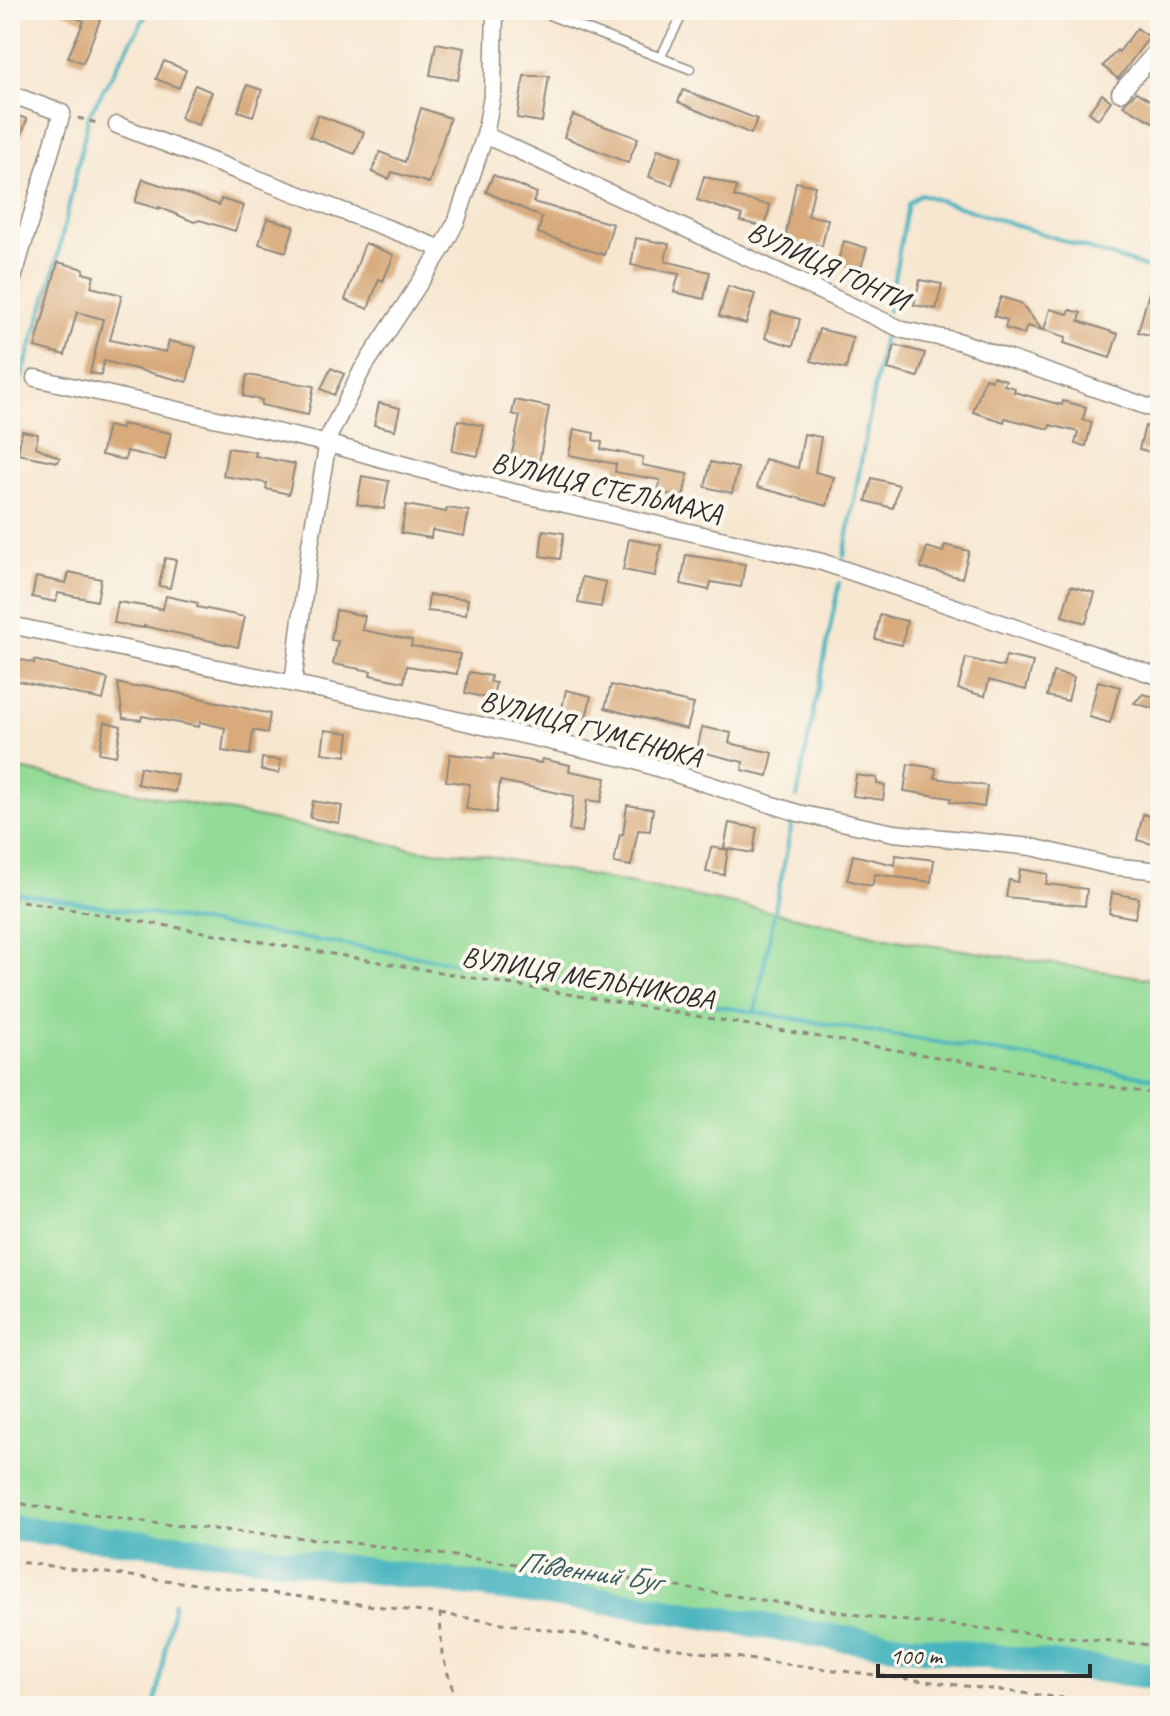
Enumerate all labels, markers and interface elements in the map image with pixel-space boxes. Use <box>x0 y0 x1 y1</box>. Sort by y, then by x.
street label: ВУЛИЦЯ ГОНТИ <box>742 213 918 320</box>
street label: ВУЛИЦЯ СТЕЛЬМАХА <box>488 444 726 531</box>
street label: ВУЛИЦЯ ГУМЕНЮКА <box>476 682 707 775</box>
street label: ВУЛИЦЯ МЕЛЬНИКОВА <box>459 938 718 1017</box>
water label: Південний Буг <box>515 1542 669 1601</box>
scale bar <box>878 1628 1090 1678</box>
text: 100 m <box>890 1641 944 1671</box>

